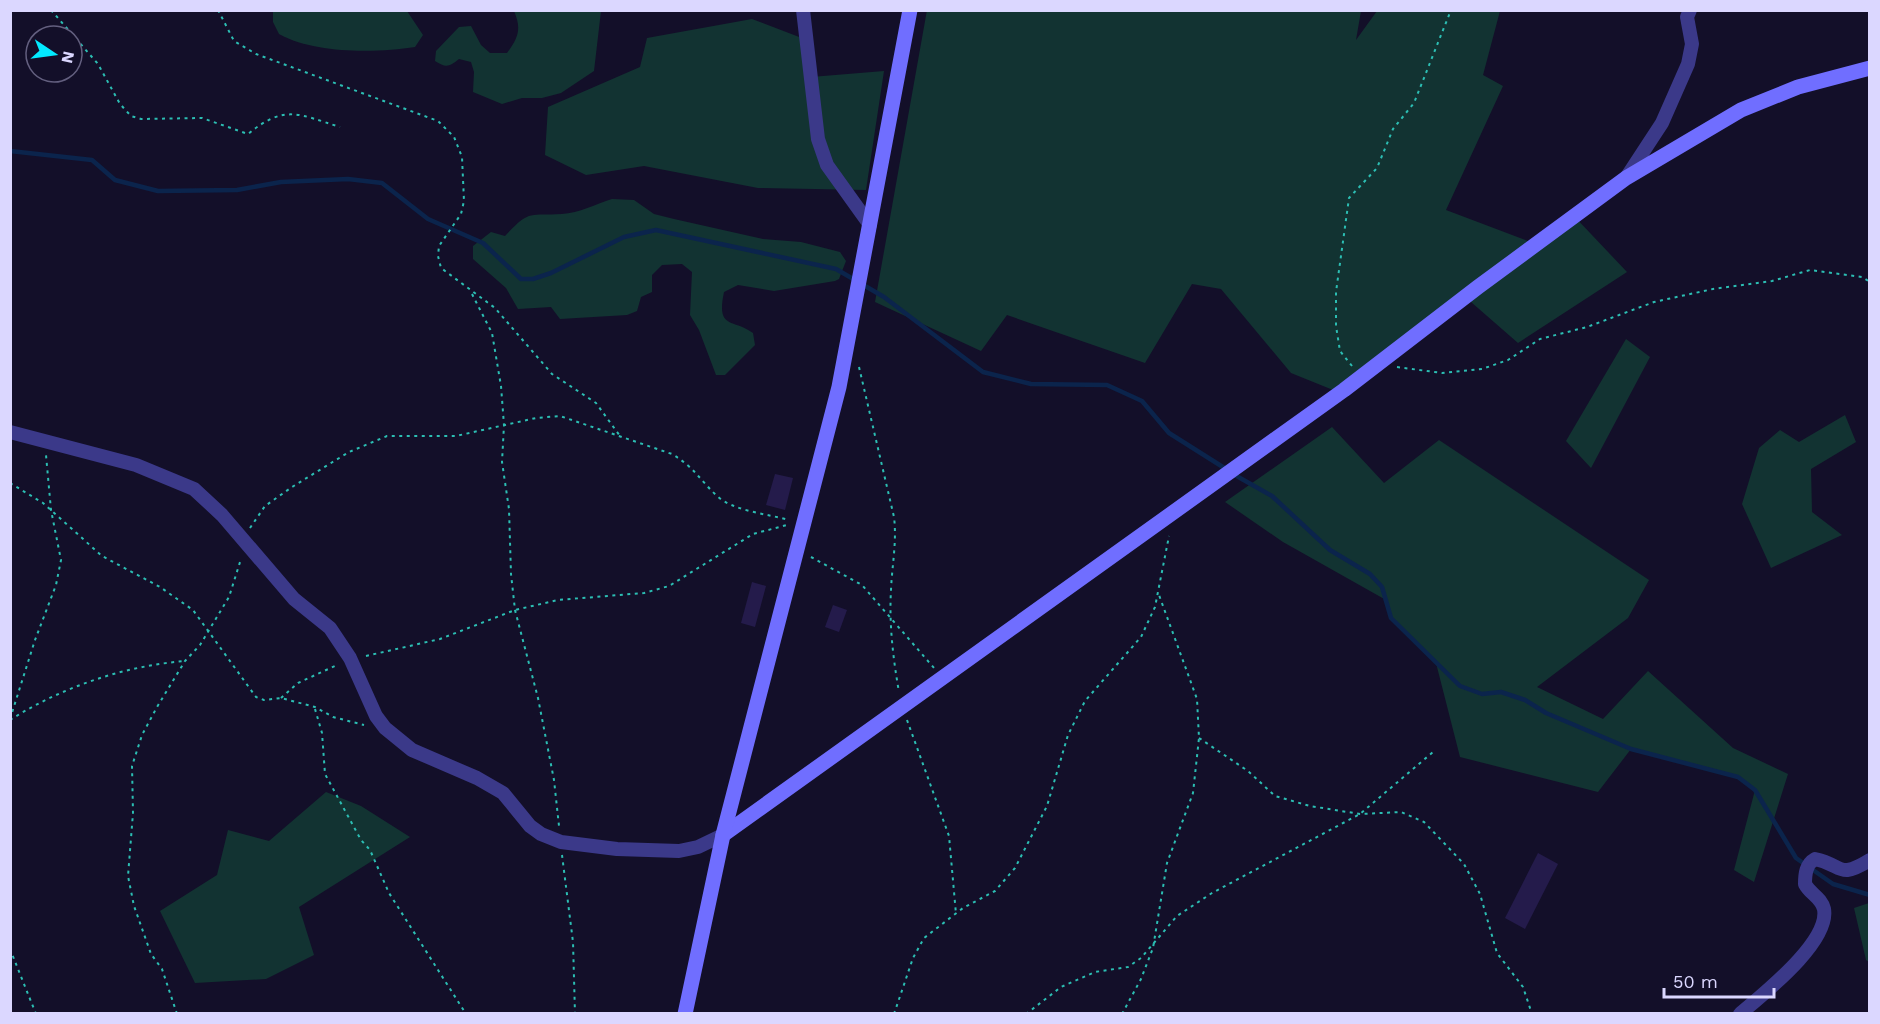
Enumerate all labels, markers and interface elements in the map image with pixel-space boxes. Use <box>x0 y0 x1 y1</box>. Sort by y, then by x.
north arrow <box>24 24 84 84</box>
text: N <box>58 49 79 65</box>
scale bar <box>1664 961 1774 999</box>
text: 50 m <box>1673 971 1718 992</box>

